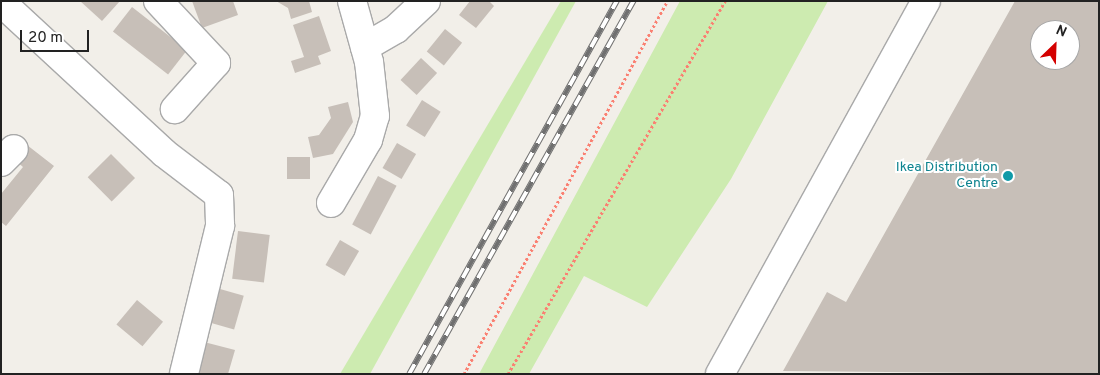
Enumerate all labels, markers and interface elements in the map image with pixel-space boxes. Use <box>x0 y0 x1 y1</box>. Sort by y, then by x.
scale bar <box>22 20 91 52</box>
north arrow <box>1030 20 1080 70</box>
text: N <box>1053 22 1069 42</box>
text: 20 m <box>28 29 63 48</box>
place label: Ikea Distribution Centre <box>896 160 998 192</box>
marker: Ikea Distribution Centre <box>1002 170 1014 182</box>

